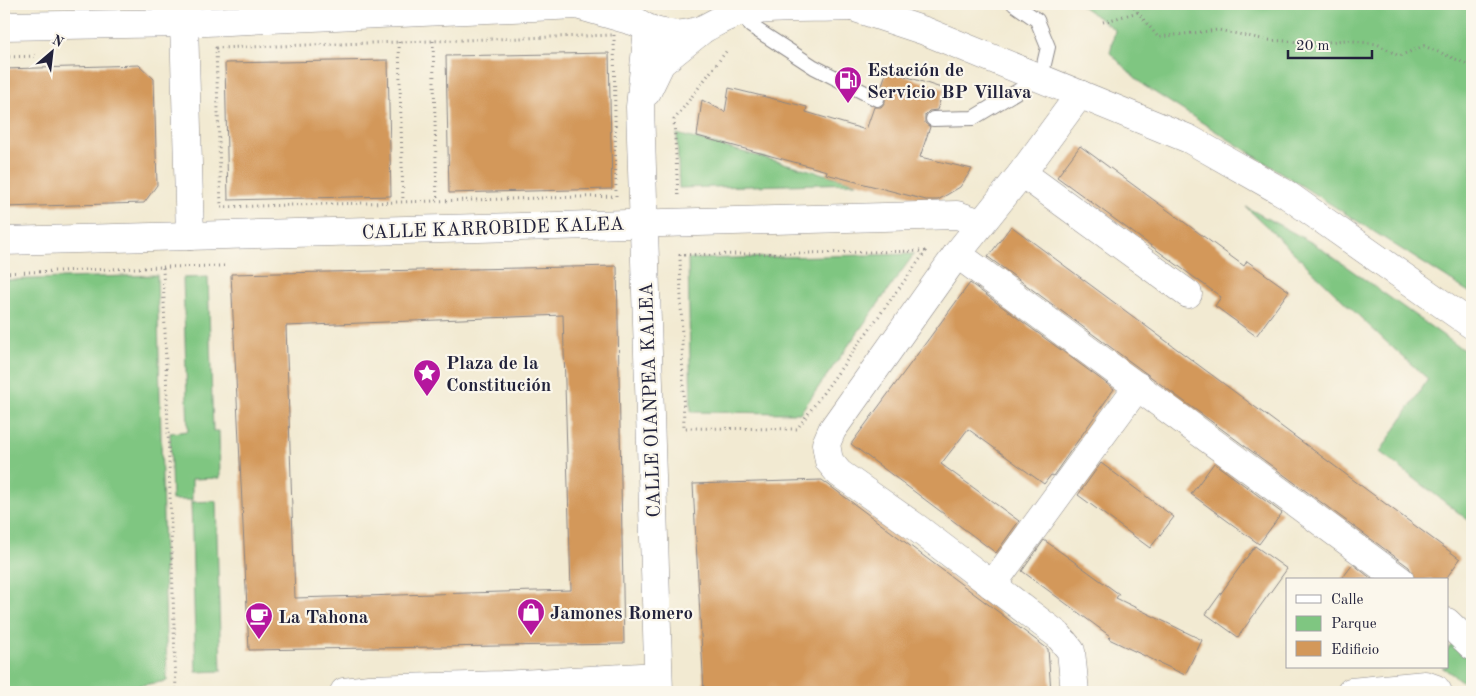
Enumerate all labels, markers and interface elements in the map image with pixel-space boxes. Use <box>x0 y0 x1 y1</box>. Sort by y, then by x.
north arrow <box>28 28 78 78</box>
scale bar <box>1288 28 1372 60</box>
text: N <box>50 33 66 50</box>
text: 20 m <box>1296 39 1330 54</box>
place label: Estación de Servicio BP Villava <box>867 62 1032 103</box>
fuel station icon: Estación de Servicio BP Villava <box>833 65 863 104</box>
street label: CALLE KARROBIDE KALEA <box>362 215 625 244</box>
street label: CALLE OIANPEA KALEA <box>638 282 665 518</box>
place label: Plaza de la Constitución <box>446 355 551 396</box>
place icon: Plaza de la Constitución <box>412 358 442 397</box>
legend <box>1286 578 1448 668</box>
text: Calle <box>1331 593 1364 608</box>
shop icon: Jamones Romero <box>516 597 546 636</box>
cafe icon: La Tahona <box>244 601 274 640</box>
place label: Jamones Romero <box>550 605 693 624</box>
place label: La Tahona <box>278 609 369 628</box>
text: Parque <box>1331 617 1377 632</box>
text: Edificio <box>1331 643 1379 658</box>

